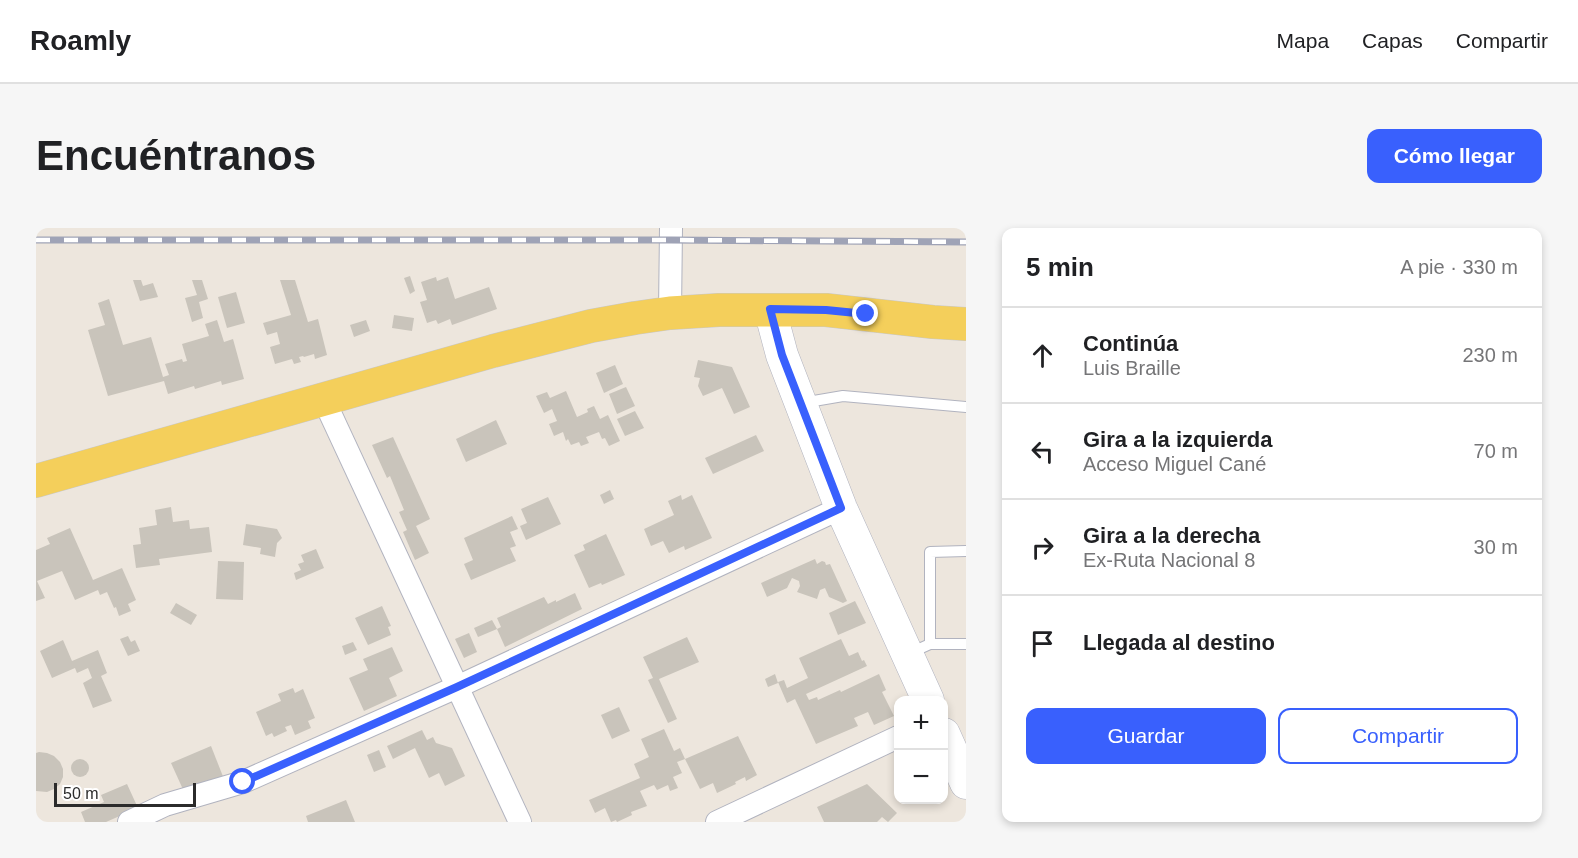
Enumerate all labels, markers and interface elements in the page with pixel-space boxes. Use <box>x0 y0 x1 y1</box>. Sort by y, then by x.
text: Roamly <box>30 25 131 56</box>
text: Mapa <box>1277 29 1329 52</box>
text: Capas <box>1362 29 1423 52</box>
text: Compartir <box>1456 29 1548 52</box>
button: Cómo llegar <box>1367 129 1542 183</box>
text: Encuéntranos <box>36 132 316 179</box>
text: 5 min <box>1026 252 1094 282</box>
text: A pie · 330 m <box>1400 256 1518 278</box>
route end <box>852 300 878 326</box>
text: Continúa <box>1083 331 1178 356</box>
icon: ahead <box>1026 339 1059 372</box>
text: 230 m <box>1462 344 1518 366</box>
text: Luis Braille <box>1083 357 1181 379</box>
text: Gira a la izquierda <box>1083 427 1273 452</box>
icon: left <box>1026 435 1059 468</box>
text: 70 m <box>1474 440 1518 462</box>
text: Acceso Miguel Cané <box>1083 453 1266 475</box>
text: Gira a la derecha <box>1083 523 1260 548</box>
icon: right <box>1026 531 1059 564</box>
text: 30 m <box>1474 536 1518 558</box>
text: Ex-Ruta Nacional 8 <box>1083 549 1255 571</box>
icon: arrive <box>1026 627 1059 660</box>
text: Llegada al destino <box>1083 630 1275 655</box>
map controls <box>894 696 948 804</box>
button: + <box>894 696 948 750</box>
button: Guardar <box>1026 708 1266 764</box>
button: Compartir <box>1278 708 1518 764</box>
button: − <box>894 750 948 804</box>
route start <box>229 768 255 794</box>
scale bar <box>54 780 196 808</box>
text: 50 m <box>63 785 99 802</box>

